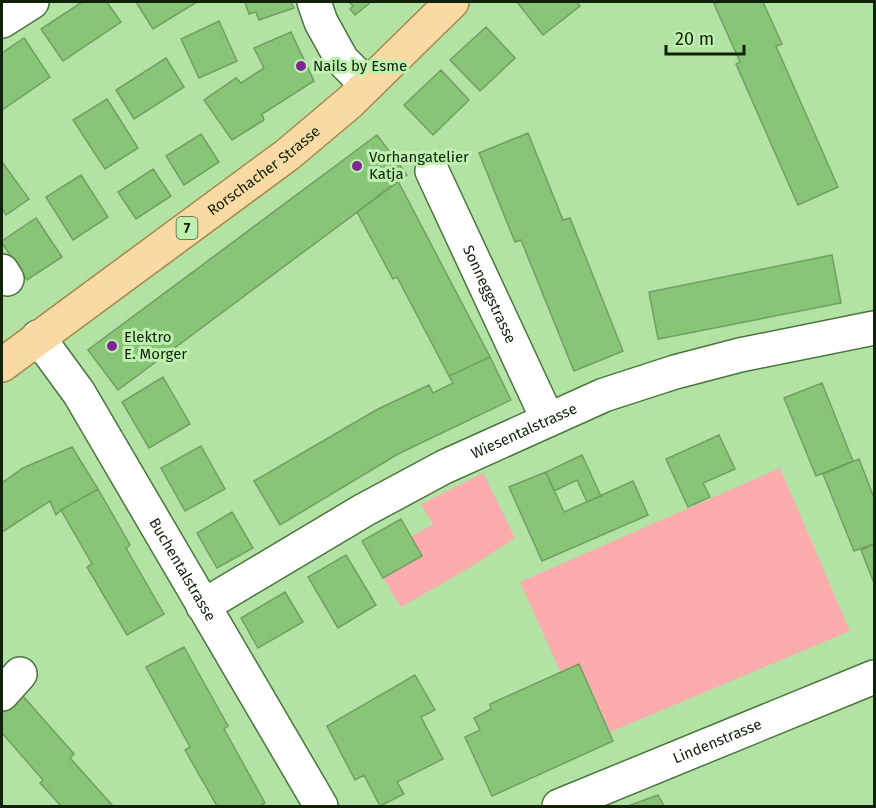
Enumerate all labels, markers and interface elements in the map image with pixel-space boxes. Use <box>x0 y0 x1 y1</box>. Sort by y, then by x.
scale bar <box>666 18 744 56</box>
text: 20 m <box>675 28 714 50</box>
place label: Nails by Esme <box>313 57 407 75</box>
marker: Nails by Esme <box>294 59 308 73</box>
street label: Rorschacher Strasse <box>204 122 324 220</box>
place label: Vorhangatelier Katja <box>369 148 469 183</box>
marker: Vorhangatelier Katja <box>350 159 364 173</box>
road number: 7 <box>176 217 198 239</box>
street label: Sonneggstrasse <box>459 242 520 346</box>
place label: Elektro E. Morger <box>124 328 187 363</box>
marker: Elektro E. Morger <box>105 339 119 353</box>
street label: Wiesentalstrasse <box>468 399 580 463</box>
street label: Buchentalstrasse <box>145 515 220 624</box>
street label: Lindenstrasse <box>670 715 764 767</box>

